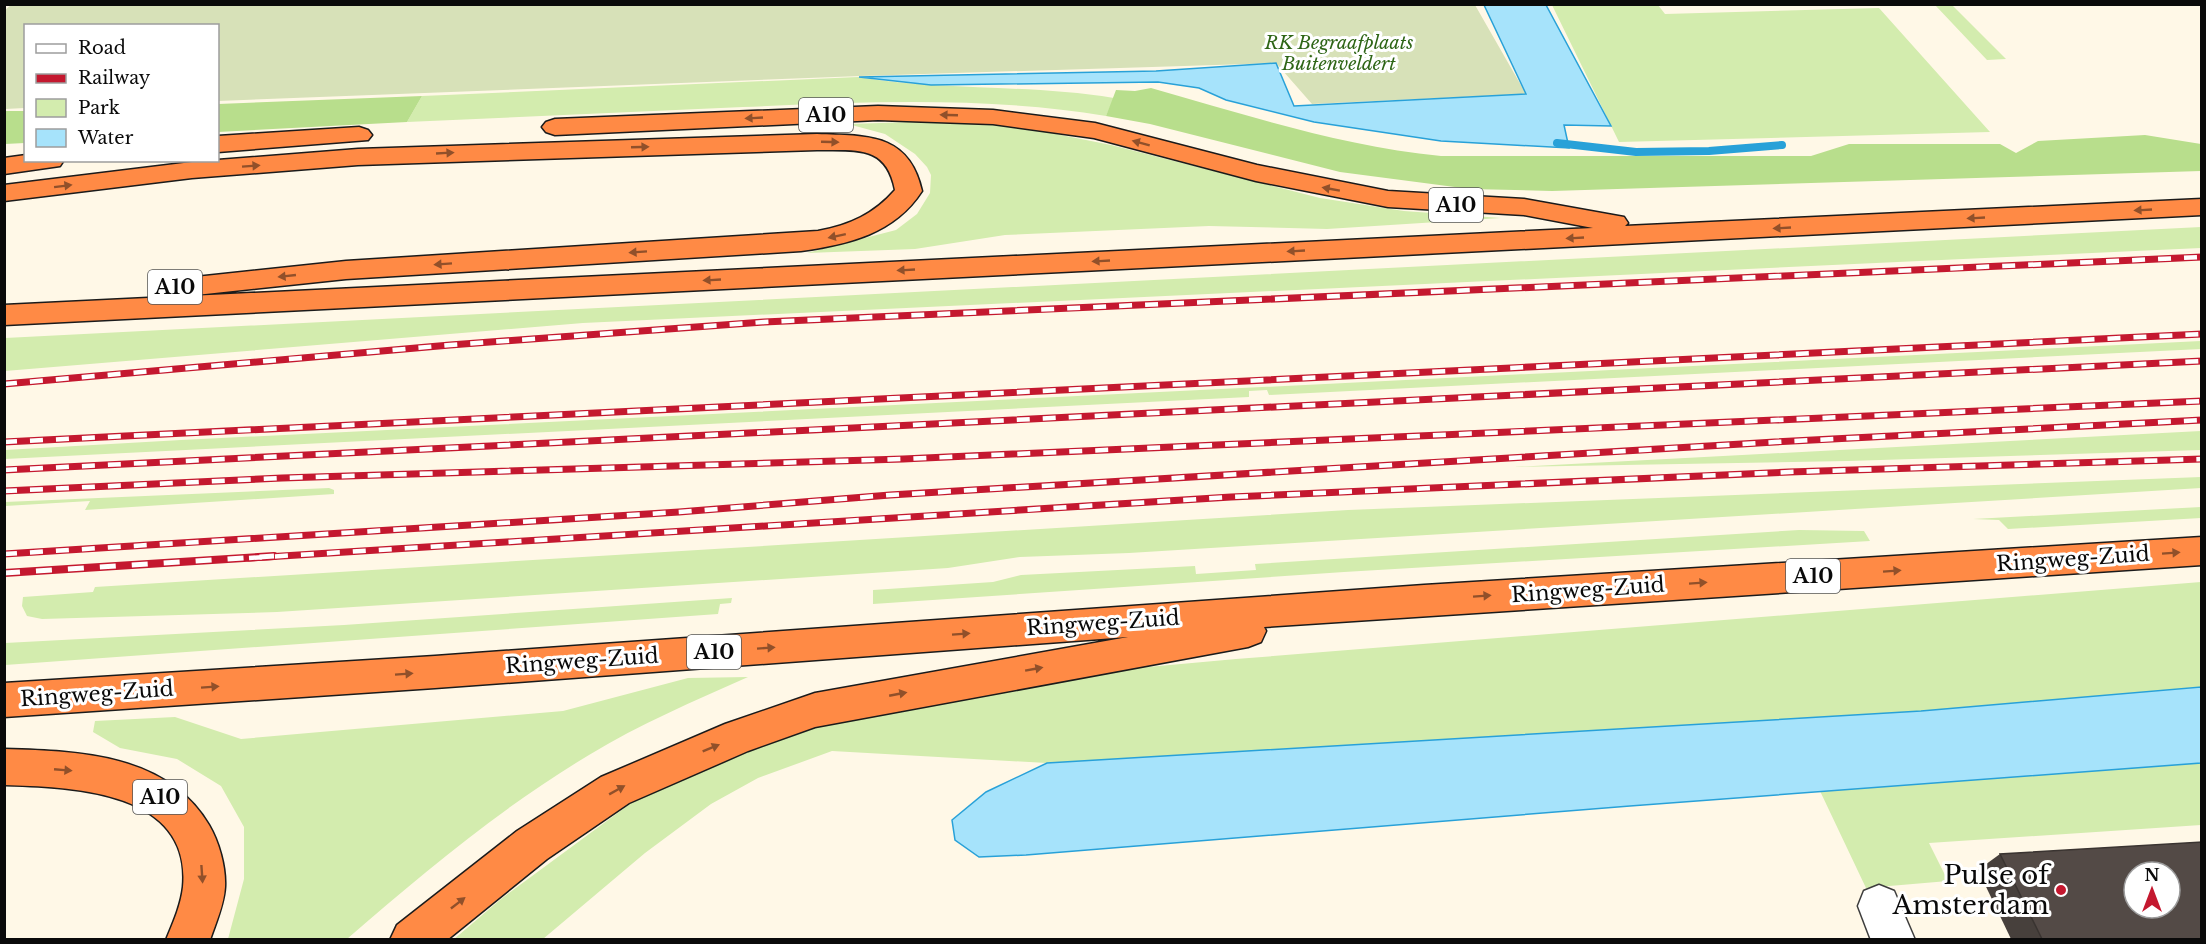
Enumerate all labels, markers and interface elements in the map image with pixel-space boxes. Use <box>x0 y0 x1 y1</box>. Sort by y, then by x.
legend <box>24 24 219 162</box>
park label: RK Begraafplaats Buitenveldert <box>1264 32 1413 75</box>
text: Road <box>78 37 126 59</box>
text: Railway <box>78 67 151 89</box>
text: Park <box>78 97 120 119</box>
road number: A10 <box>799 98 853 132</box>
one-way arrow <box>939 111 958 120</box>
one-way arrow <box>744 114 763 123</box>
text: Water <box>77 127 134 149</box>
one-way arrow <box>820 138 839 147</box>
one-way arrow <box>1132 138 1150 147</box>
one-way arrow <box>631 142 650 152</box>
one-way arrow <box>436 148 455 157</box>
one-way arrow <box>241 161 260 170</box>
one-way arrow <box>53 181 72 190</box>
one-way arrow <box>1321 184 1340 193</box>
road number: A10 <box>1429 188 1483 222</box>
one-way arrow <box>2134 205 2153 214</box>
one-way arrow <box>1967 213 1986 222</box>
one-way arrow <box>1772 223 1791 232</box>
one-way arrow <box>828 232 847 241</box>
one-way arrow <box>1565 233 1584 242</box>
one-way arrow <box>1286 247 1305 256</box>
one-way arrow <box>628 248 647 257</box>
one-way arrow <box>1092 256 1111 265</box>
one-way arrow <box>434 260 453 269</box>
one-way arrow <box>897 266 916 275</box>
road number: A10 <box>148 270 202 304</box>
one-way arrow <box>278 271 297 281</box>
one-way arrow <box>702 276 721 285</box>
street label: Ringweg-Zuid <box>1995 541 2151 577</box>
one-way arrow <box>2161 548 2180 558</box>
road number: A10 <box>1786 559 1840 593</box>
one-way arrow <box>1883 566 1902 575</box>
street label: Ringweg-Zuid <box>1510 572 1666 608</box>
one-way arrow <box>1688 578 1707 588</box>
one-way arrow <box>1473 592 1492 601</box>
street label: Ringweg-Zuid <box>1025 605 1181 641</box>
one-way arrow <box>951 629 970 639</box>
road number: A10 <box>687 635 741 669</box>
street label: Ringweg-Zuid <box>504 643 660 679</box>
one-way arrow <box>757 643 776 653</box>
one-way arrow <box>1025 664 1044 673</box>
one-way arrow <box>395 669 414 679</box>
street label: Ringweg-Zuid <box>19 676 175 712</box>
one-way arrow <box>200 682 219 691</box>
one-way arrow <box>888 689 907 698</box>
one-way arrow <box>702 743 720 753</box>
one-way arrow <box>53 765 72 774</box>
road number: A10 <box>133 780 187 814</box>
one-way arrow <box>608 785 625 795</box>
place label: Pulse of Amsterdam <box>1892 859 2052 921</box>
north arrow <box>2122 860 2182 920</box>
one-way arrow <box>198 865 207 884</box>
text: N <box>2144 865 2160 885</box>
marker: Pulse of Amsterdam <box>2054 883 2068 897</box>
one-way arrow <box>450 897 466 910</box>

